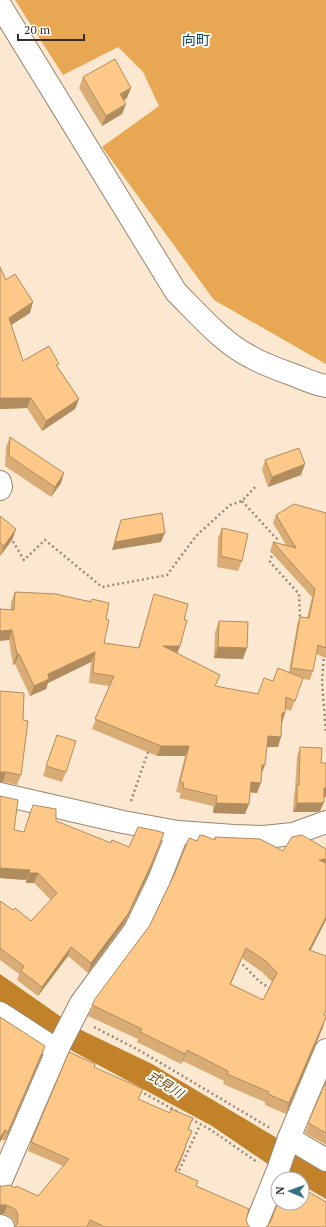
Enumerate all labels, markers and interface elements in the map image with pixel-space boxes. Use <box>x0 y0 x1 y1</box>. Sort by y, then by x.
scale bar <box>18 16 84 42</box>
text: 20 m <box>24 22 51 37</box>
district label: 向町 <box>182 30 210 49</box>
water label: 式見川 <box>145 1066 189 1103</box>
north arrow <box>270 1171 310 1211</box>
text: N <box>273 1186 287 1195</box>

